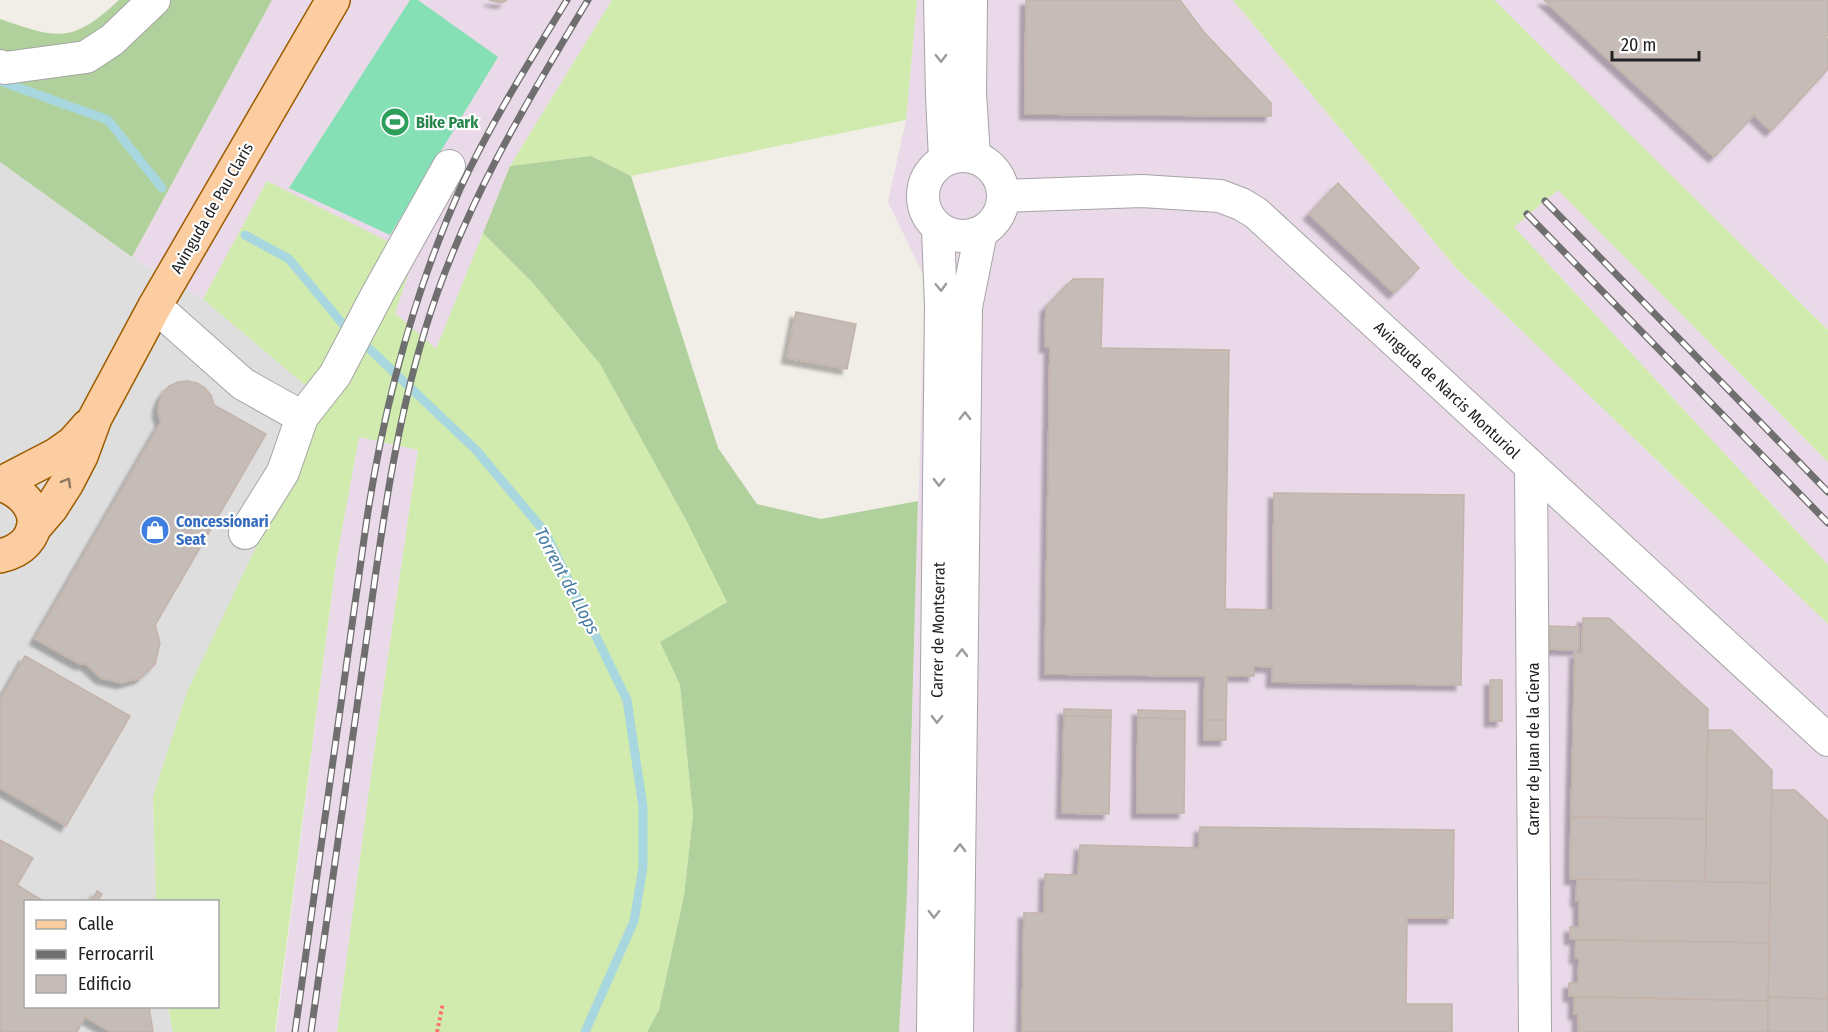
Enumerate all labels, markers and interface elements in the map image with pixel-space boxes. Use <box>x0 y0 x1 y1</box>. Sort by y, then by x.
scale bar <box>1612 24 1699 62</box>
text: 20 m <box>1621 34 1656 56</box>
one-way arrow <box>935 54 947 63</box>
sports icon: Bike Park <box>379 106 411 138</box>
place label: Bike Park <box>416 113 479 132</box>
street label: Avinguda de Pau Claris <box>167 139 257 277</box>
one-way arrow <box>934 283 947 292</box>
street label: Avinguda de Narcis Monturiol <box>1370 317 1524 463</box>
one-way arrow <box>959 411 971 420</box>
one-way arrow <box>60 478 71 488</box>
one-way arrow <box>933 478 945 487</box>
place label: Concessionari Seat <box>176 512 269 549</box>
shop icon: Concessionari Seat <box>139 514 171 546</box>
water label: Torrent de Llops <box>530 524 605 639</box>
street label: Carrer de Montserrat <box>927 561 949 698</box>
one-way arrow <box>956 648 968 657</box>
street label: Carrer de Juan de la Cierva <box>1524 662 1543 836</box>
one-way arrow <box>930 715 943 724</box>
one-way arrow <box>953 843 966 852</box>
legend <box>24 900 219 1008</box>
one-way arrow <box>928 909 940 918</box>
text: Calle <box>78 913 114 935</box>
text: Ferrocarril <box>78 943 154 965</box>
text: Edificio <box>78 973 131 995</box>

